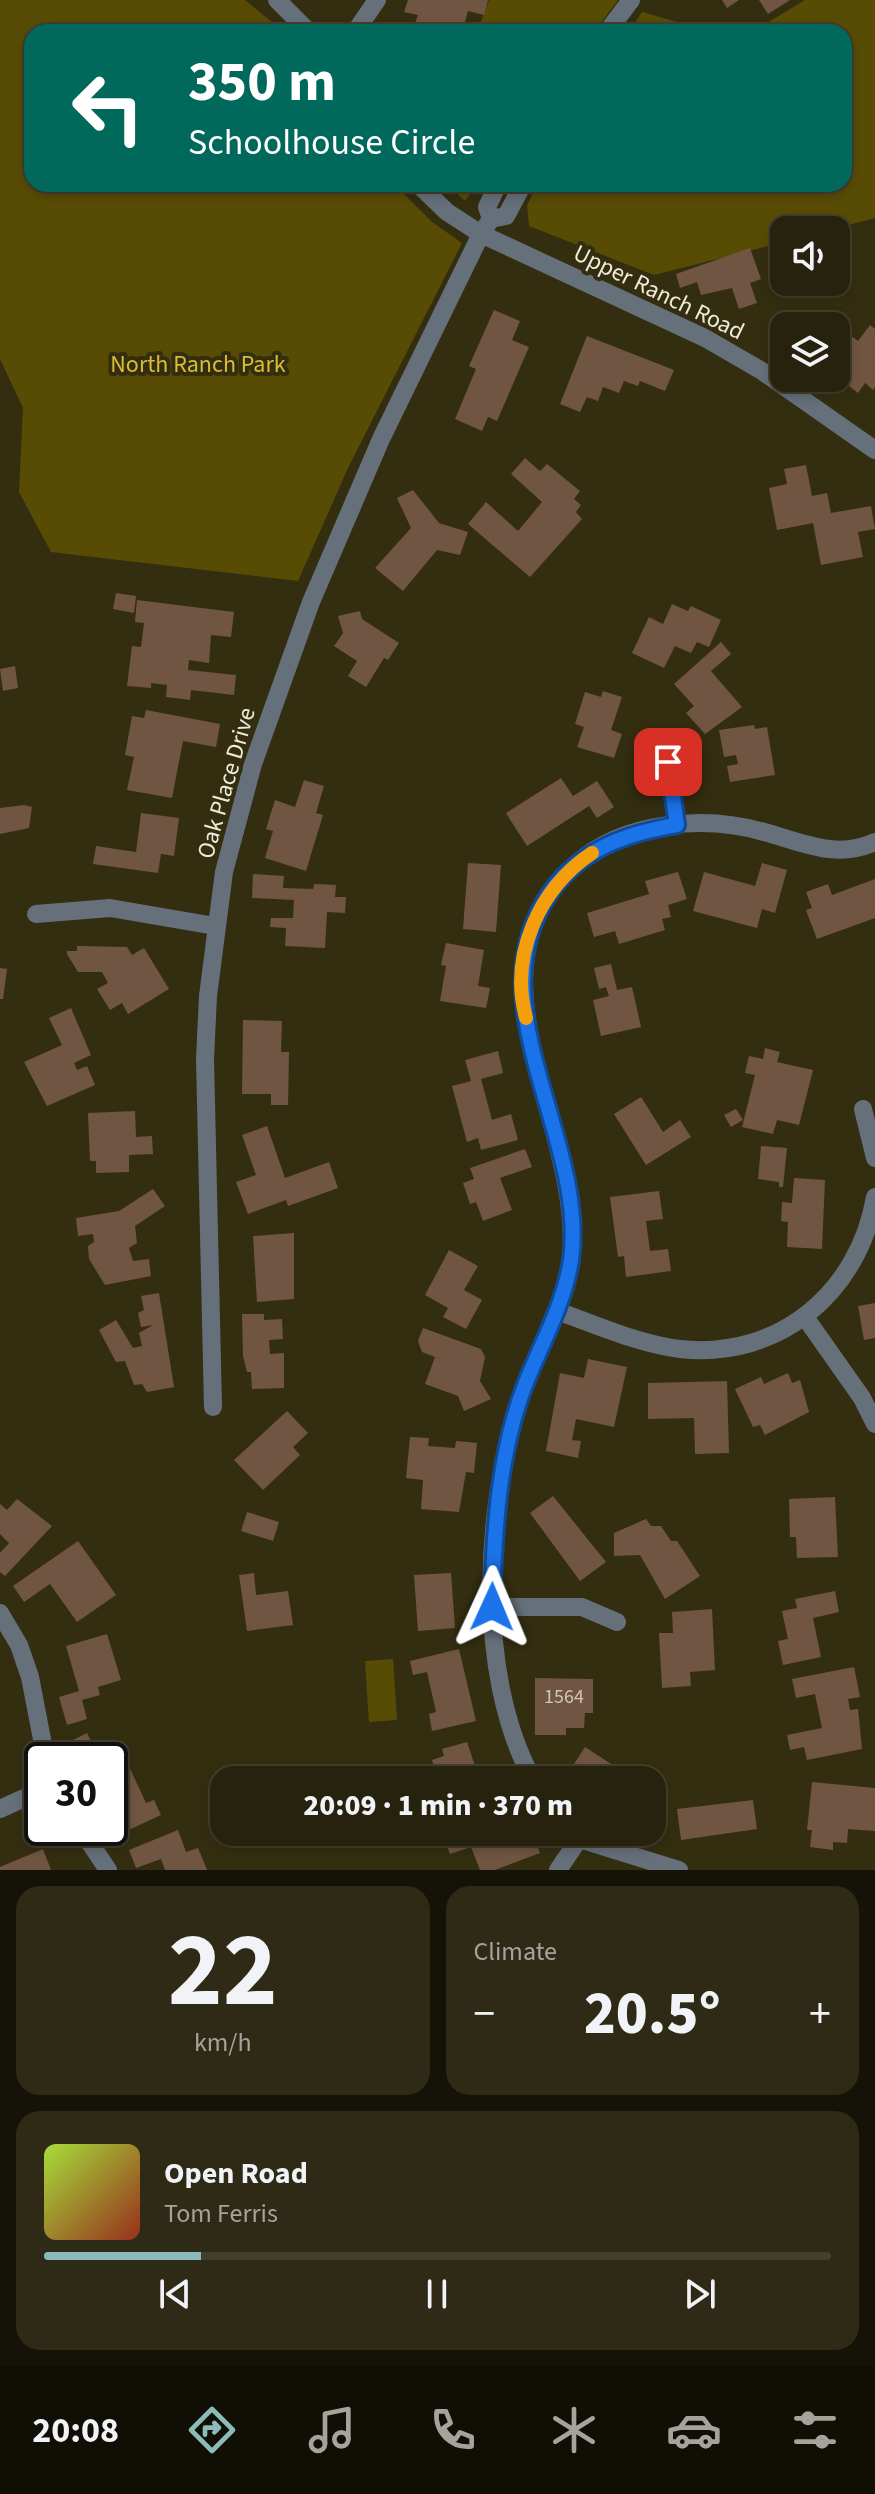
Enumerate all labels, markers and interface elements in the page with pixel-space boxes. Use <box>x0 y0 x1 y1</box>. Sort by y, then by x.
text: 350 m <box>188 43 336 122</box>
icon: left <box>56 56 160 160</box>
text: Schoolhouse Circle <box>188 117 475 168</box>
map controls <box>770 216 850 392</box>
button: sound <box>770 216 850 296</box>
street label: Upper Ranch Road <box>567 236 750 349</box>
button: layers <box>770 312 850 392</box>
park label: North Ranch Park <box>110 347 286 382</box>
street label: Oak Place Drive <box>188 703 265 863</box>
pin <box>634 728 702 796</box>
icon: arrive <box>646 740 690 784</box>
position arrow <box>450 1565 534 1649</box>
house number: 1564 <box>544 1683 584 1711</box>
speed limit sign: 30 <box>24 1742 128 1846</box>
text: 20:09 · 1 min · 370 m <box>303 1784 573 1827</box>
text: 22 <box>168 1898 278 2046</box>
text: Climate <box>474 1933 557 1970</box>
text: 20.5° <box>584 1972 721 2057</box>
text: − <box>474 1983 495 2046</box>
text: + <box>809 1983 831 2046</box>
text: km/h <box>194 2024 252 2061</box>
text: Open Road <box>164 2152 308 2195</box>
text: Tom Ferris <box>164 2195 278 2232</box>
icon: previous <box>153 2272 197 2316</box>
icon: pause <box>415 2272 459 2316</box>
icon: next <box>678 2272 722 2316</box>
icon: directions <box>184 2402 240 2458</box>
icon: music <box>304 2402 360 2458</box>
icon: phone <box>425 2402 481 2458</box>
icon: climate <box>546 2402 602 2458</box>
icon: car <box>666 2402 722 2458</box>
icon: filters <box>787 2402 843 2458</box>
text: 20:08 <box>32 2405 119 2456</box>

